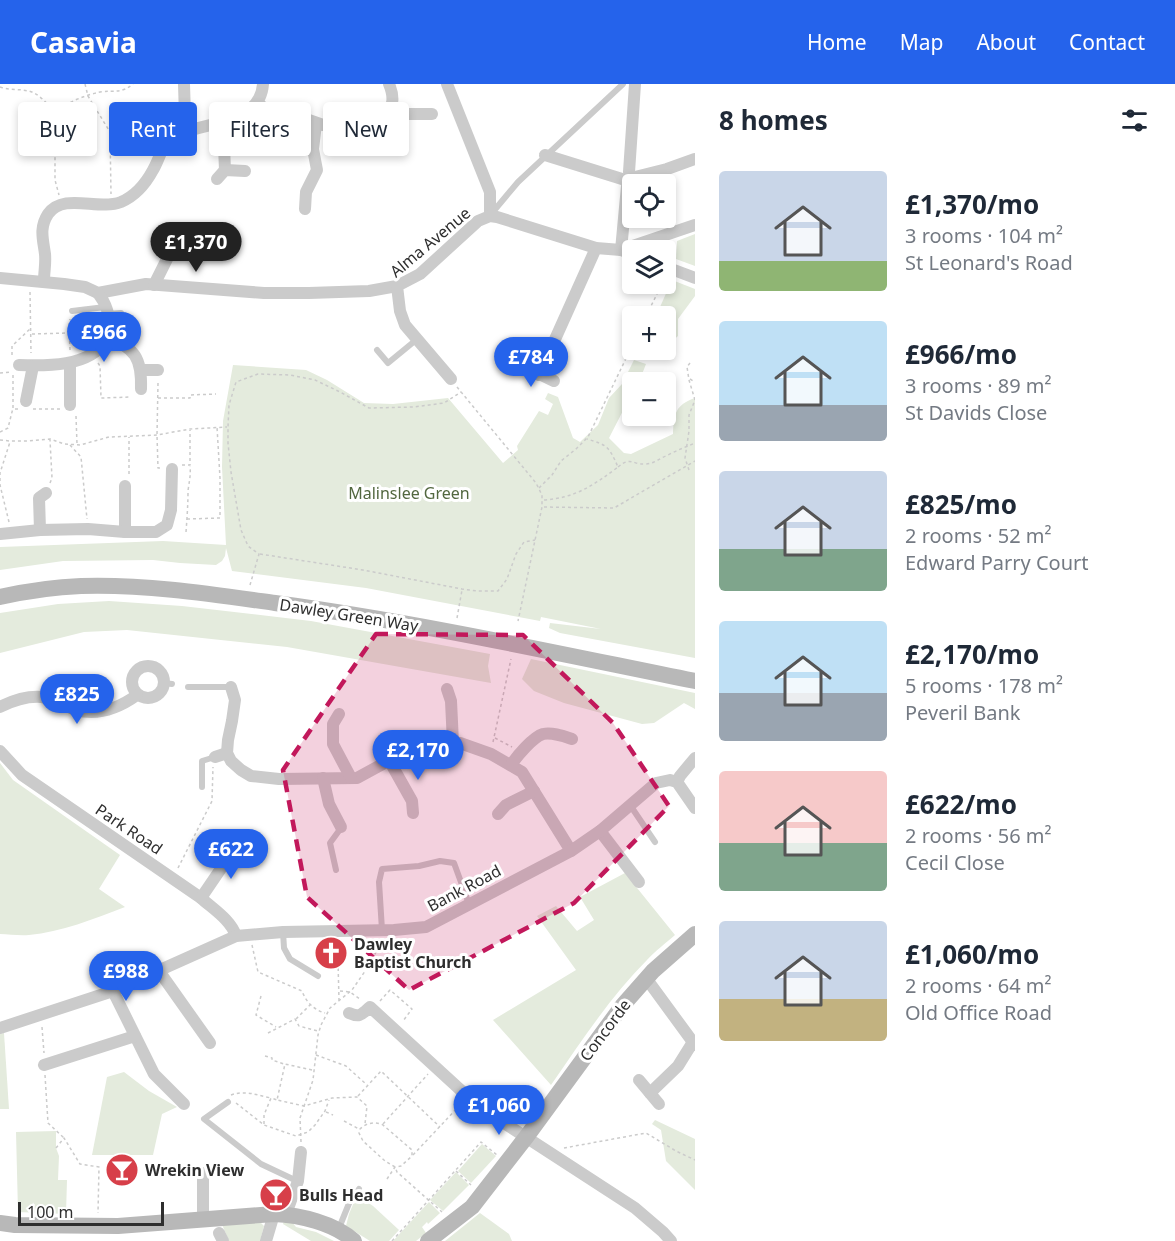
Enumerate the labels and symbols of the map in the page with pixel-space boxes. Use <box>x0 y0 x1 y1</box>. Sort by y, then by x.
street label: Alma Avenue <box>385 202 475 282</box>
pin: £1,370 <box>147 222 245 273</box>
pin: £966 <box>68 312 140 363</box>
pin: £784 <box>495 337 567 388</box>
park label: Malinslee Green <box>348 482 470 504</box>
street label: Dawley Green Way <box>278 593 421 637</box>
pin: £825 <box>41 674 113 725</box>
pin: £2,170 <box>369 730 467 781</box>
street label: Park Road <box>91 799 167 859</box>
pin: £622 <box>195 829 267 880</box>
street label: Bank Road <box>423 859 505 917</box>
place label: Dawley Baptist Church <box>354 933 472 973</box>
church icon: Dawley Baptist Church <box>313 935 349 971</box>
pin: £988 <box>90 951 162 1002</box>
street label: Concorde <box>574 995 636 1065</box>
pin: £1,060 <box>450 1085 548 1136</box>
bar icon: Wrekin View <box>104 1152 140 1188</box>
place label: Wrekin View <box>145 1159 244 1181</box>
bar icon: Bulls Head <box>258 1177 294 1213</box>
place label: Bulls Head <box>299 1184 383 1206</box>
scale bar <box>18 1199 164 1226</box>

